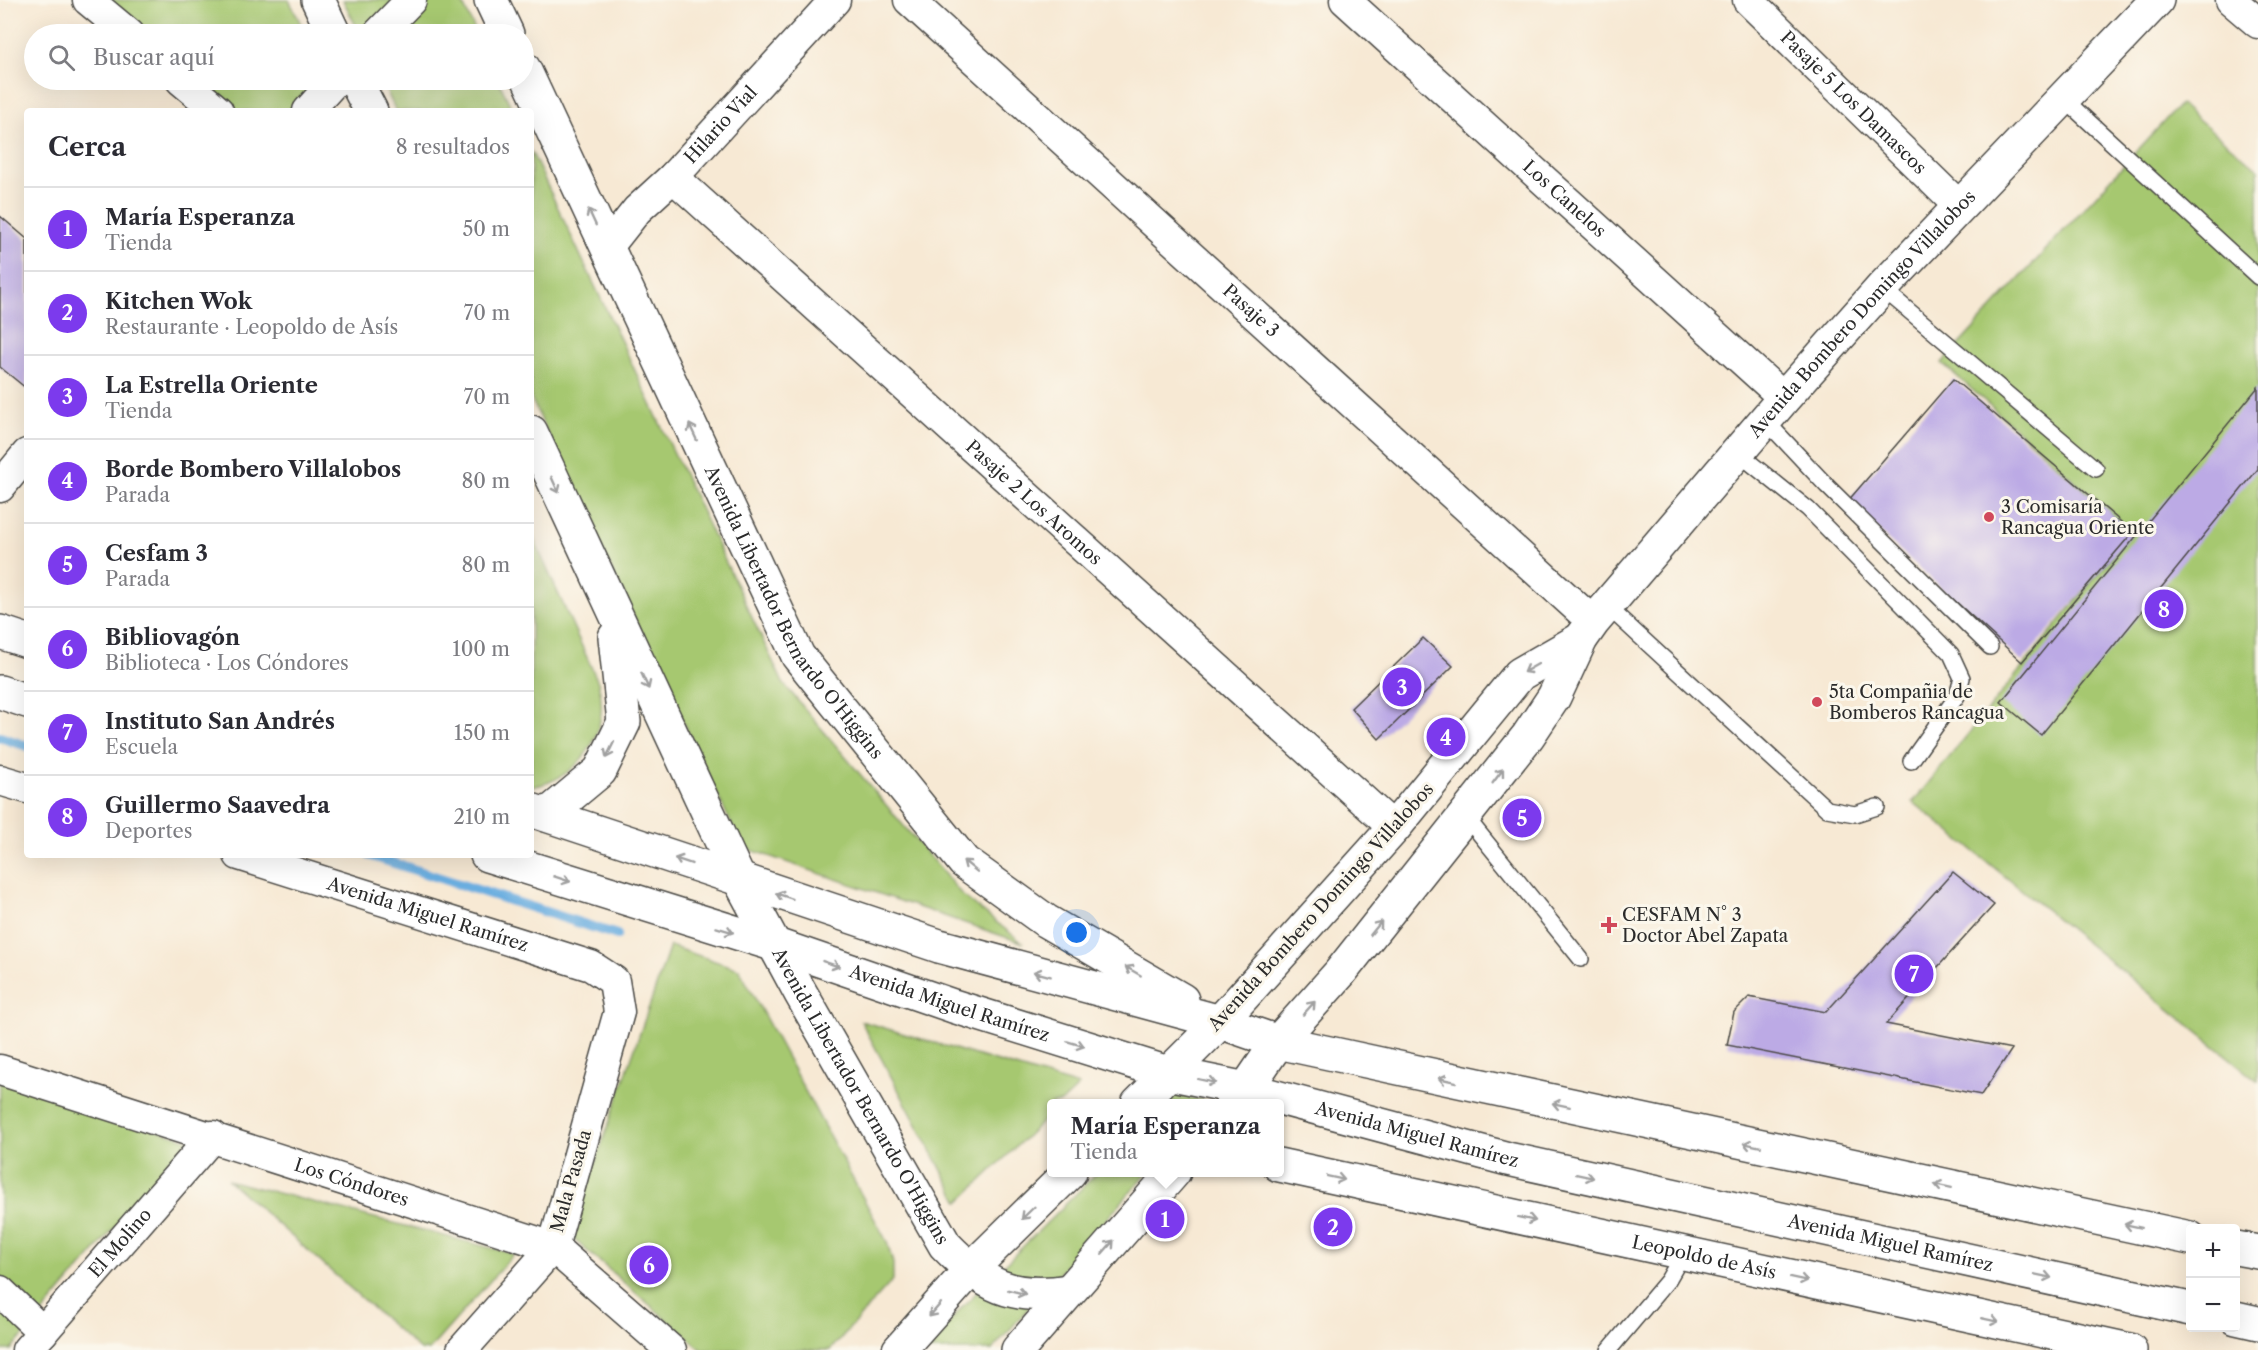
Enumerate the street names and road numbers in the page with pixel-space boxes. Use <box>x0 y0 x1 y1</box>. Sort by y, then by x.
street label: Pasaje 5 Los Damascos <box>1776 27 1931 179</box>
street label: Hilario Vial <box>680 81 762 168</box>
street label: Los Canelos <box>1518 156 1610 242</box>
street label: Avenida Bombero Domingo Villalobos <box>1743 186 1980 443</box>
street label: Pasaje 3 <box>1218 280 1284 342</box>
street label: Pasaje 2 Los Aromos <box>961 436 1106 570</box>
street label: Avenida Libertador Bernardo O'Higgins <box>699 461 888 763</box>
street label: Avenida Bombero Domingo Villalobos <box>1203 778 1438 1036</box>
street label: Avenida Miguel Ramírez <box>324 872 531 957</box>
street label: Avenida Libertador Bernardo O'Higgins <box>767 943 953 1249</box>
street label: Avenida Miguel Ramírez <box>845 960 1052 1046</box>
street label: Avenida Miguel Ramírez <box>1312 1097 1521 1172</box>
street label: Mala Pasada <box>546 1127 596 1235</box>
street label: Los Cóndores <box>291 1154 411 1211</box>
street label: El Molino <box>84 1204 156 1282</box>
street label: Avenida Miguel Ramírez <box>1785 1210 1995 1276</box>
street label: Leopoldo de Asís <box>1630 1231 1778 1284</box>

